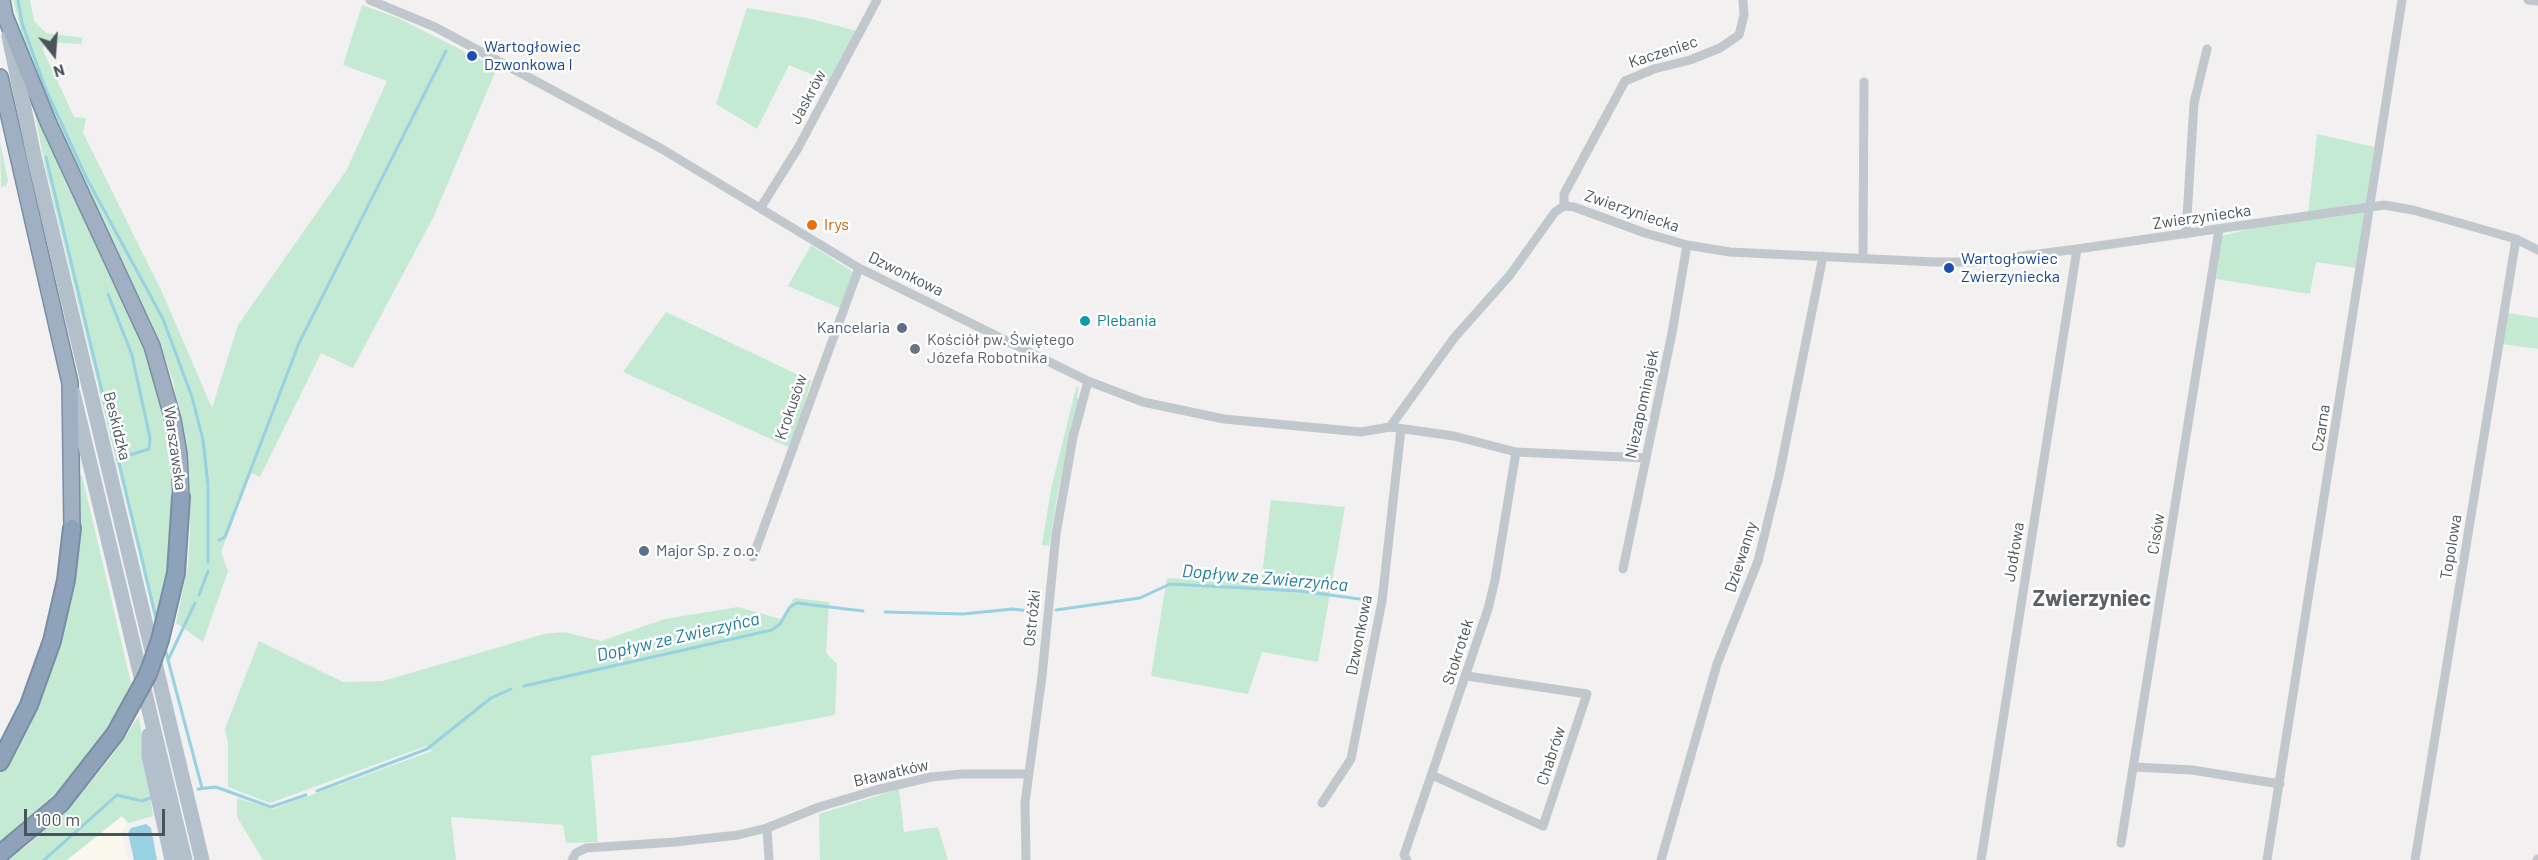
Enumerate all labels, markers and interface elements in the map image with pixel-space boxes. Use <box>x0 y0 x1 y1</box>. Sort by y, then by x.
north arrow <box>24 24 84 84</box>
street label: Kaczeniec <box>1626 32 1700 72</box>
place label: Wartogłowiec Dzwonkowa I <box>484 37 581 75</box>
marker: Wartogłowiec Dzwonkowa I <box>465 49 479 63</box>
text: N <box>52 61 67 82</box>
street label: Jaskrów <box>786 67 830 127</box>
street label: Zwierzyniecka <box>1582 186 1682 236</box>
street label: Zwierzyniecka <box>2152 201 2252 233</box>
place label: Irys <box>824 215 849 235</box>
marker: Irys <box>805 218 819 232</box>
street label: Dzwonkowa <box>865 248 947 300</box>
place label: Wartogłowiec Zwierzyniecka <box>1961 249 2060 287</box>
marker: Wartogłowiec Zwierzyniecka <box>1942 261 1956 275</box>
place label: Plebania <box>1097 311 1156 331</box>
marker: Plebania <box>1078 314 1092 328</box>
place label: Kancelaria <box>817 318 890 338</box>
marker: Kancelaria <box>895 321 909 335</box>
place label: Kościół pw. Świętego Józefa Robotnika <box>927 330 1075 368</box>
marker: Kościół pw. Świętego Józefa Robotnika <box>908 342 922 356</box>
street label: Niezapominajek <box>1621 348 1663 460</box>
street label: Krokusów <box>771 372 811 442</box>
street label: Beskidzka <box>99 390 135 462</box>
street label: Czarna <box>2308 403 2334 453</box>
street label: Warszawska <box>160 405 190 491</box>
street label: Cisów <box>2143 512 2169 556</box>
street label: Topolowa <box>2436 513 2466 581</box>
street label: Dziewanny <box>1721 519 1761 595</box>
street label: Jodłowa <box>2000 521 2028 583</box>
place label: Major Sp. z o.o. <box>656 541 759 561</box>
marker: Major Sp. z o.o. <box>637 544 651 558</box>
water label: Dopływ ze Zwierzyńca <box>1181 560 1349 596</box>
district label: Zwierzyniec <box>2033 586 2151 612</box>
street label: Ostróżki <box>1019 589 1045 647</box>
street label: Dzwonkowa <box>1342 593 1376 677</box>
water label: Dopływ ze Zwierzyńca <box>594 608 762 666</box>
street label: Stokrotek <box>1438 617 1478 687</box>
street label: Chabrów <box>1532 724 1570 788</box>
street label: Bławatków <box>852 755 930 791</box>
scale bar <box>27 797 168 835</box>
text: 100 m <box>35 808 80 830</box>

